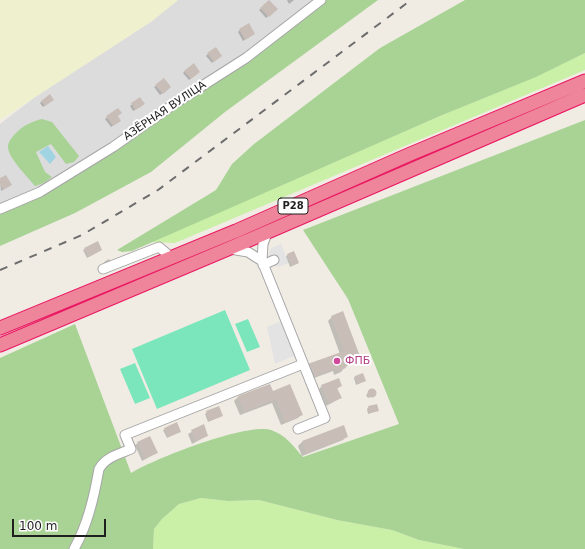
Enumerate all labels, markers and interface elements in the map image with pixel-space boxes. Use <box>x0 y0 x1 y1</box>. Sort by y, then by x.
street label: АЗЁРНАЯ ВУЛІЦА <box>121 78 209 144</box>
road number: Р28 <box>278 198 308 214</box>
place label: ФПБ <box>345 354 370 368</box>
marker: ФПБ <box>332 356 342 366</box>
scale bar <box>14 511 108 537</box>
text: 100 m <box>19 519 57 533</box>

